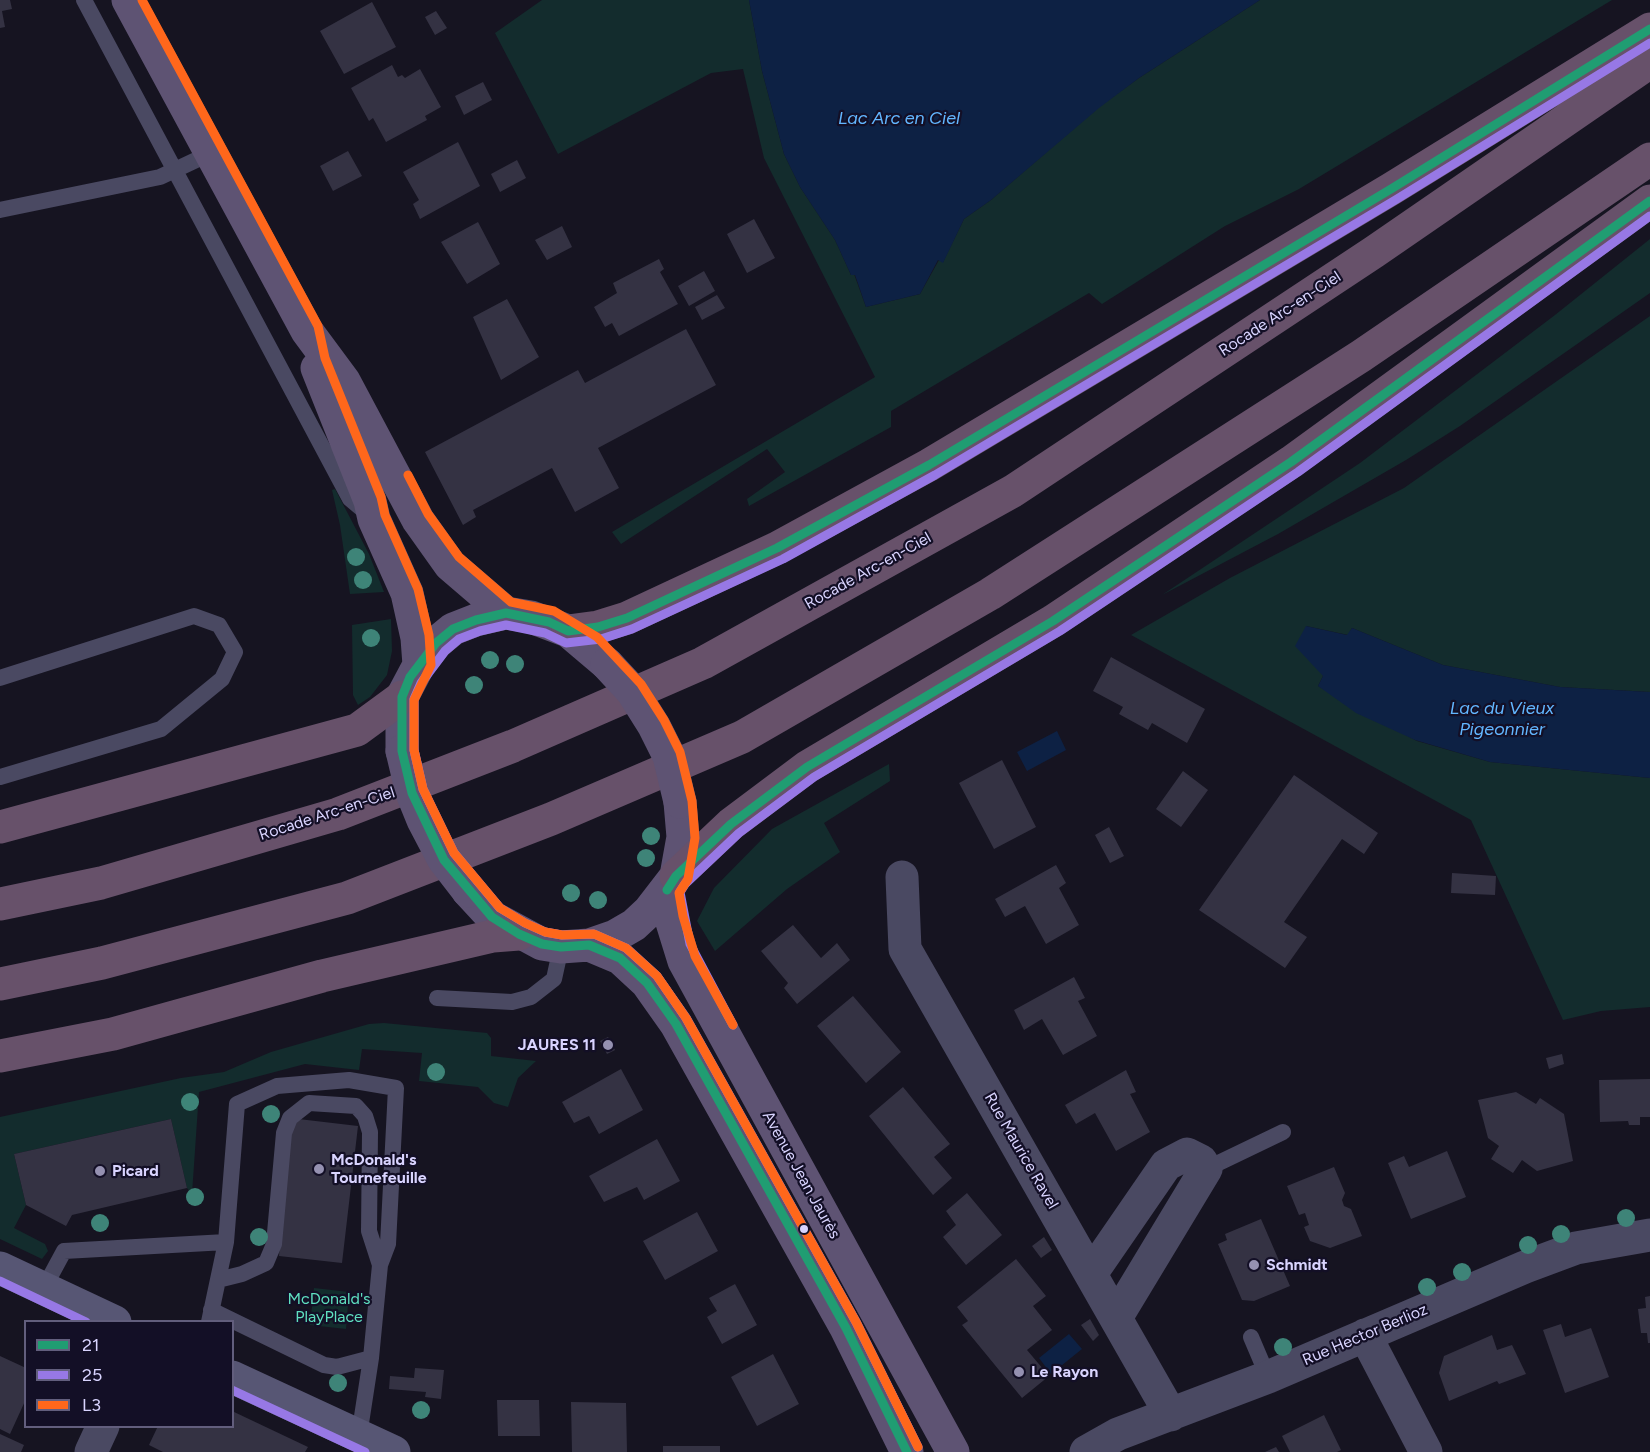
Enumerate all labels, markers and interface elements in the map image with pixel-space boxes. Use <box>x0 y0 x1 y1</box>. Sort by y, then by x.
water label: Lac Arc en Ciel <box>838 108 960 130</box>
street label: Rocade Arc-en-Ciel <box>1215 267 1345 361</box>
street label: Rocade Arc-en-Ciel <box>801 528 935 614</box>
water label: Lac du Vieux Pigeonnier <box>1450 698 1554 740</box>
street label: Rocade Arc-en-Ciel <box>257 783 397 845</box>
place label: JAURES 11 <box>518 1035 596 1055</box>
marker: JAURES 11 <box>601 1038 615 1052</box>
street label: Rue Maurice Ravel <box>980 1089 1062 1213</box>
street label: Avenue Jean Jaurès <box>758 1108 844 1242</box>
place label: McDonald's Tournefeuille <box>331 1150 427 1188</box>
place label: Picard <box>112 1161 159 1181</box>
marker: McDonald's Tournefeuille <box>312 1162 326 1176</box>
marker: Picard <box>93 1164 107 1178</box>
unlabelled marker <box>798 1223 810 1235</box>
place label: Schmidt <box>1266 1255 1328 1275</box>
marker: Schmidt <box>1247 1258 1261 1272</box>
park label: McDonald's PlayPlace <box>287 1289 371 1327</box>
street label: Rue Hector Berlioz <box>1300 1300 1430 1370</box>
legend <box>24 1320 234 1428</box>
text: 21 <box>82 1334 100 1356</box>
place label: Le Rayon <box>1031 1362 1098 1382</box>
text: 25 <box>82 1364 102 1386</box>
marker: Le Rayon <box>1012 1365 1026 1379</box>
text: L3 <box>82 1394 101 1416</box>

